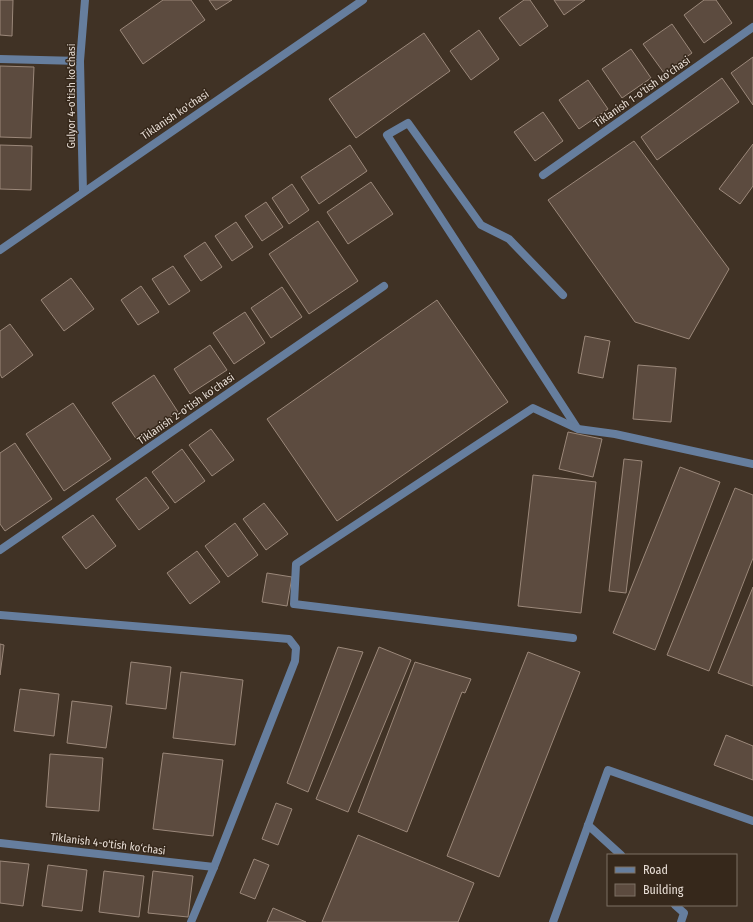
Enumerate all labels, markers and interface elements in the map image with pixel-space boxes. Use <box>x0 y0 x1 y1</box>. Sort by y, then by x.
street label: Gulyor 4-o'tish ko'chasi <box>65 43 78 148</box>
street label: Tiklanish 1-o'tish ko'chasi <box>591 54 693 130</box>
street label: Tiklanish ko'chasi <box>139 87 212 142</box>
street label: Tiklanish 2-o'tish ko'chasi <box>135 370 237 447</box>
street label: Tiklanish 4-o'tish ko‘chasi <box>50 830 167 858</box>
legend <box>607 854 737 906</box>
text: Road <box>643 863 668 877</box>
text: Building <box>643 883 684 897</box>

